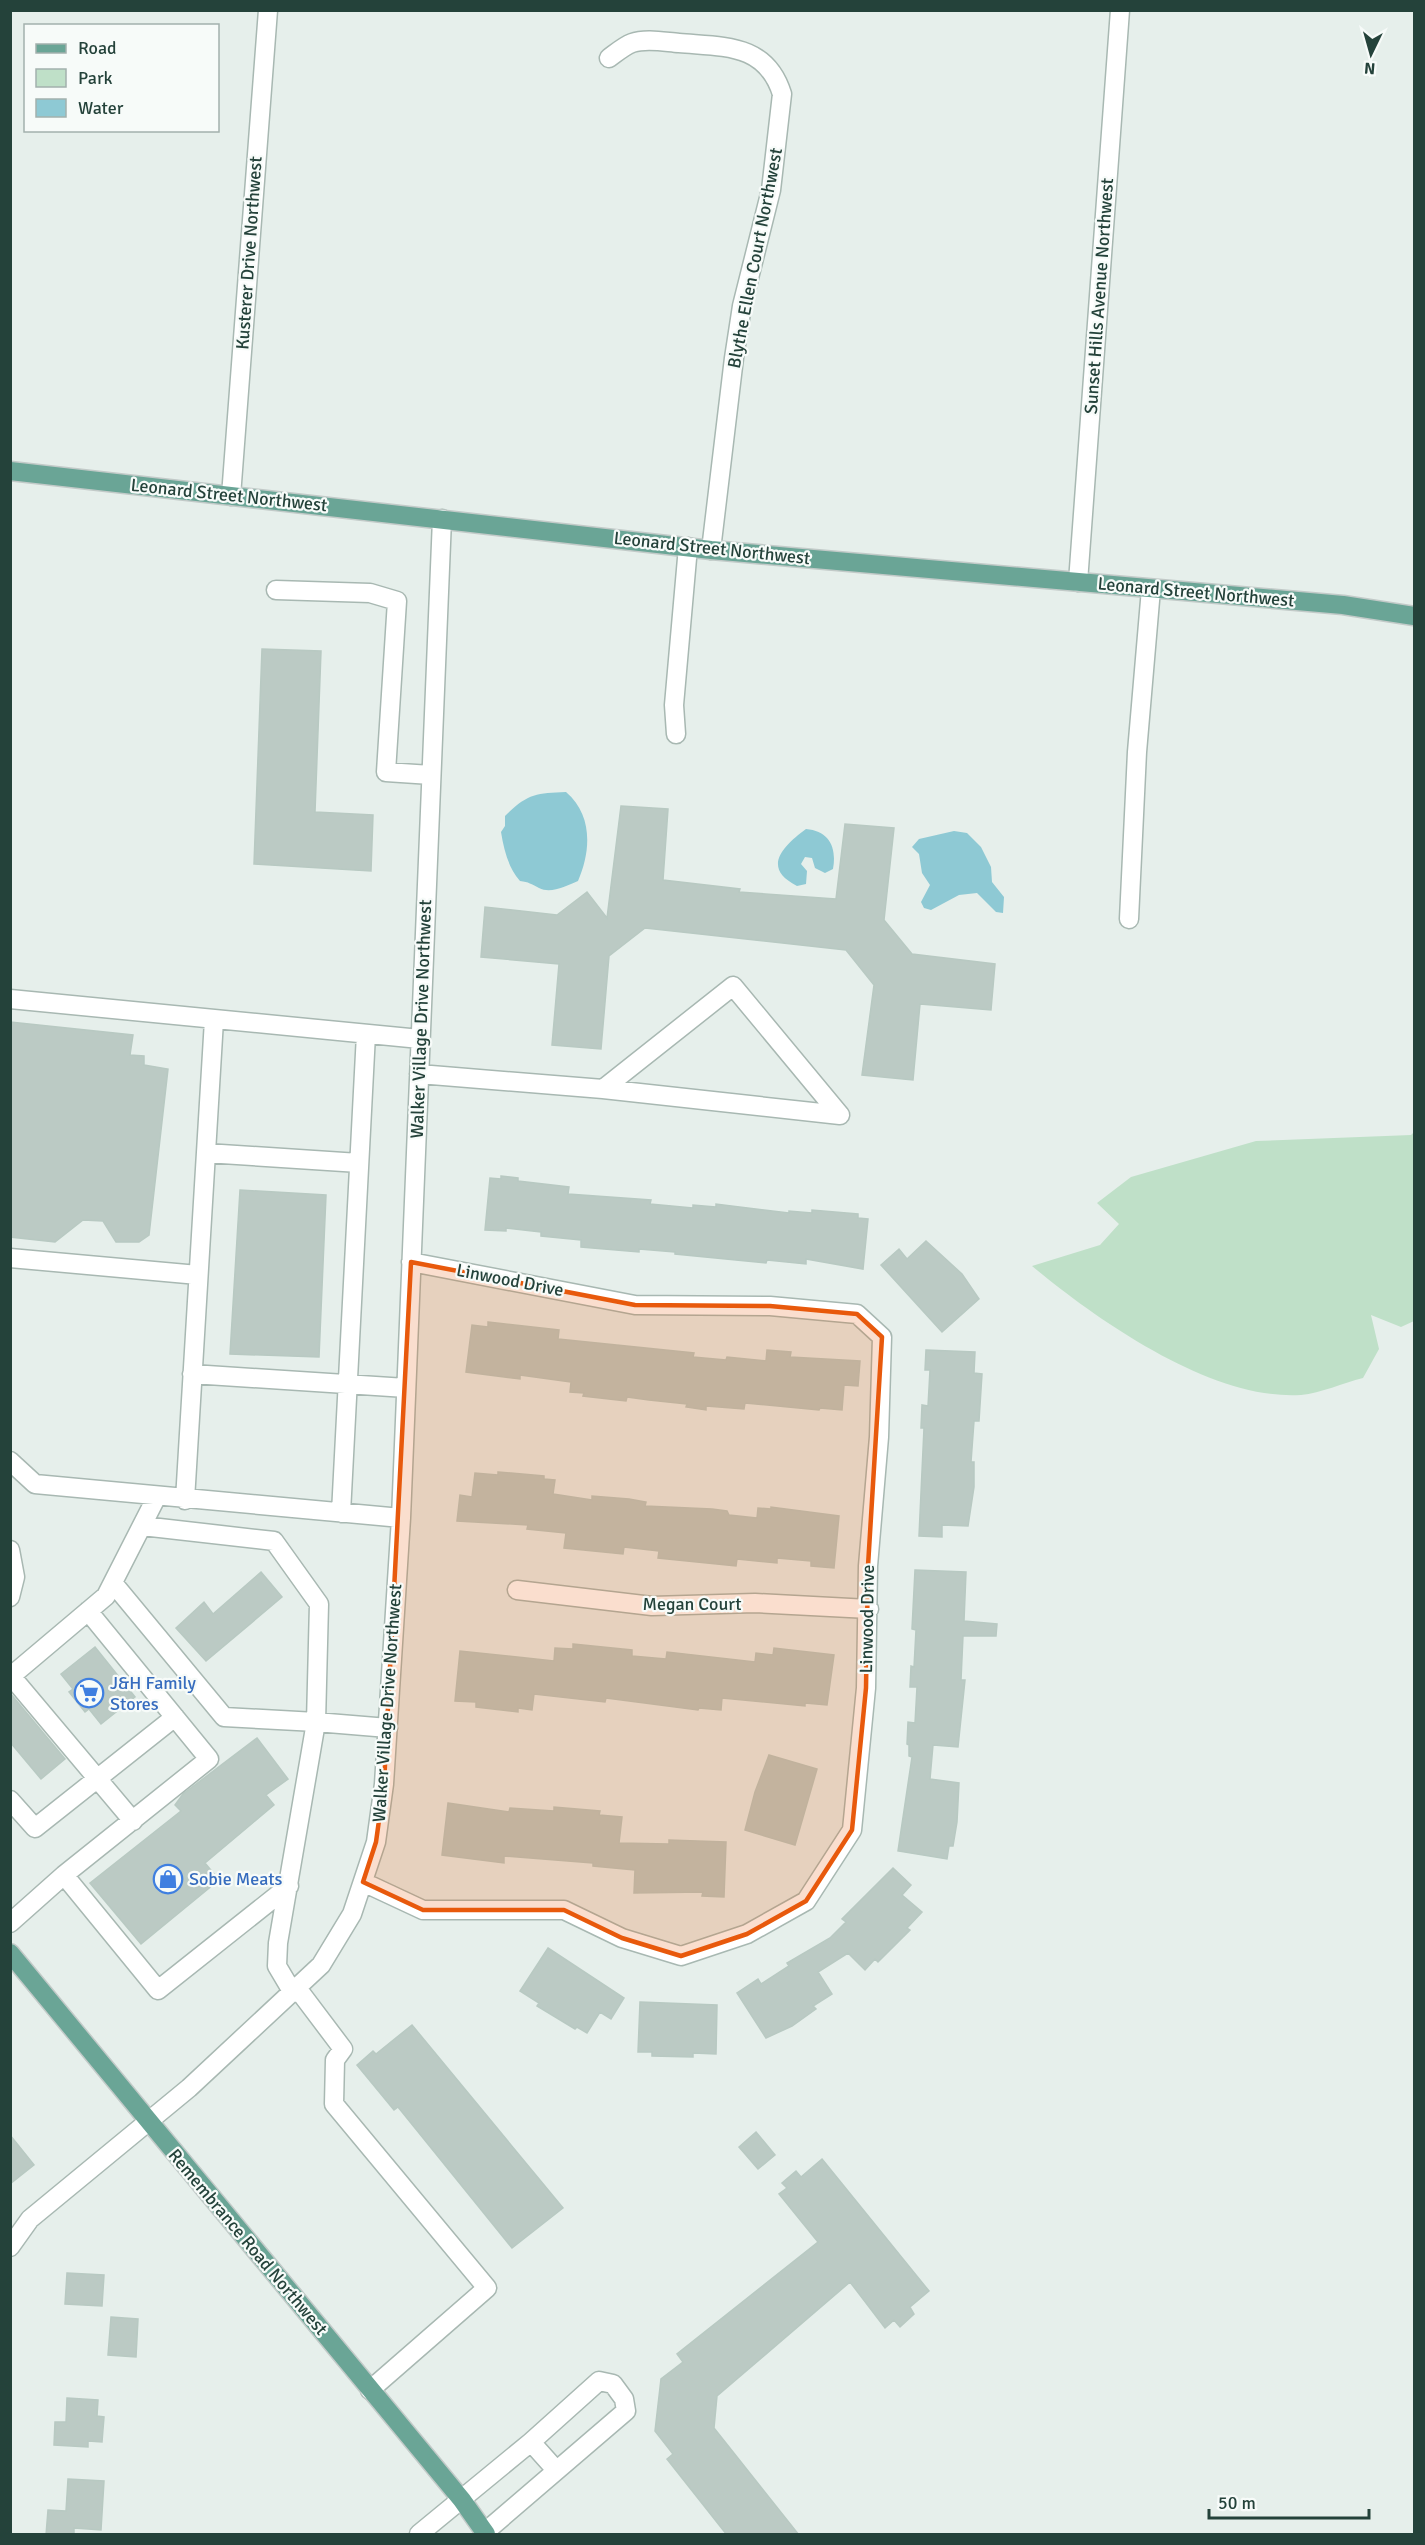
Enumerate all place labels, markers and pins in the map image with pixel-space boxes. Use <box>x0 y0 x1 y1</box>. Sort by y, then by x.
place label: J&H Family Stores <box>110 1672 197 1715</box>
supermarket icon: J&H Family Stores <box>73 1677 105 1709</box>
shop icon: Sobie Meats <box>152 1863 184 1895</box>
place label: Sobie Meats <box>189 1868 282 1890</box>

